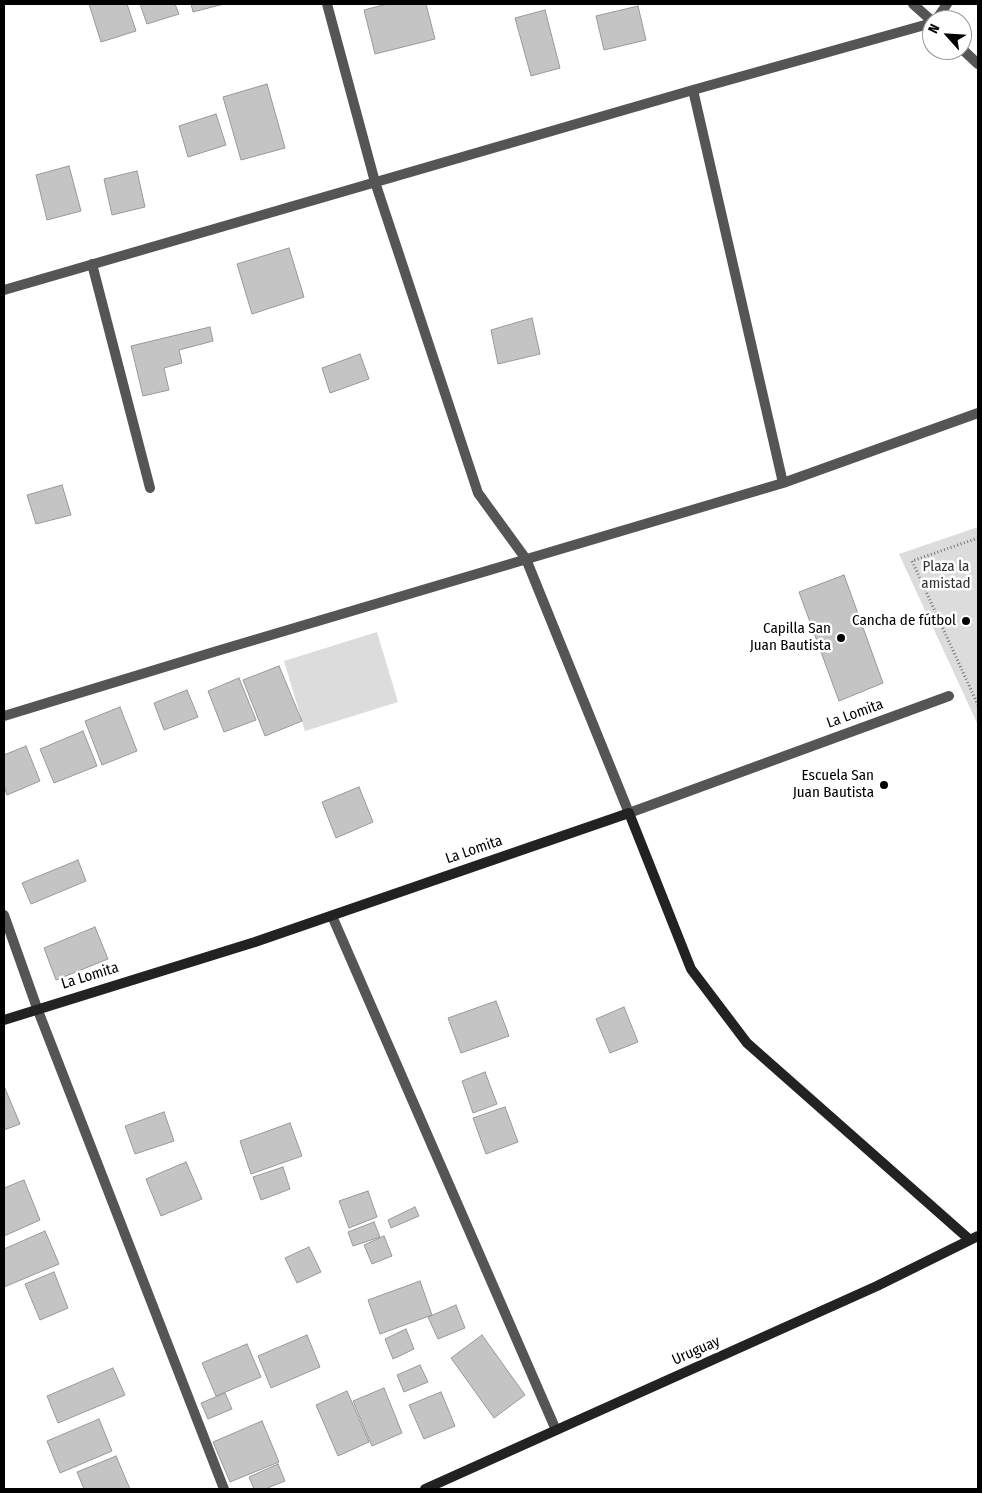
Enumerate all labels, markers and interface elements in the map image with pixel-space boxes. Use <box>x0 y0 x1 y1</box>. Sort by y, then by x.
north arrow <box>922 10 972 60</box>
text: N <box>924 21 943 36</box>
park label: Plaza la amistad <box>921 558 971 593</box>
place label: Cancha de fútbol <box>852 612 956 630</box>
marker: Cancha de fútbol <box>960 615 972 627</box>
place label: Capilla San Juan Bautista <box>750 620 831 655</box>
marker: Capilla San Juan Bautista <box>835 632 847 644</box>
street label: La Lomita <box>824 695 886 733</box>
place label: Escuela San Juan Bautista <box>793 767 874 802</box>
marker: Escuela San Juan Bautista <box>878 779 890 791</box>
street label: La Lomita <box>443 832 505 868</box>
street label: La Lomita <box>59 959 121 993</box>
street label: Uruguay <box>669 1333 723 1369</box>

